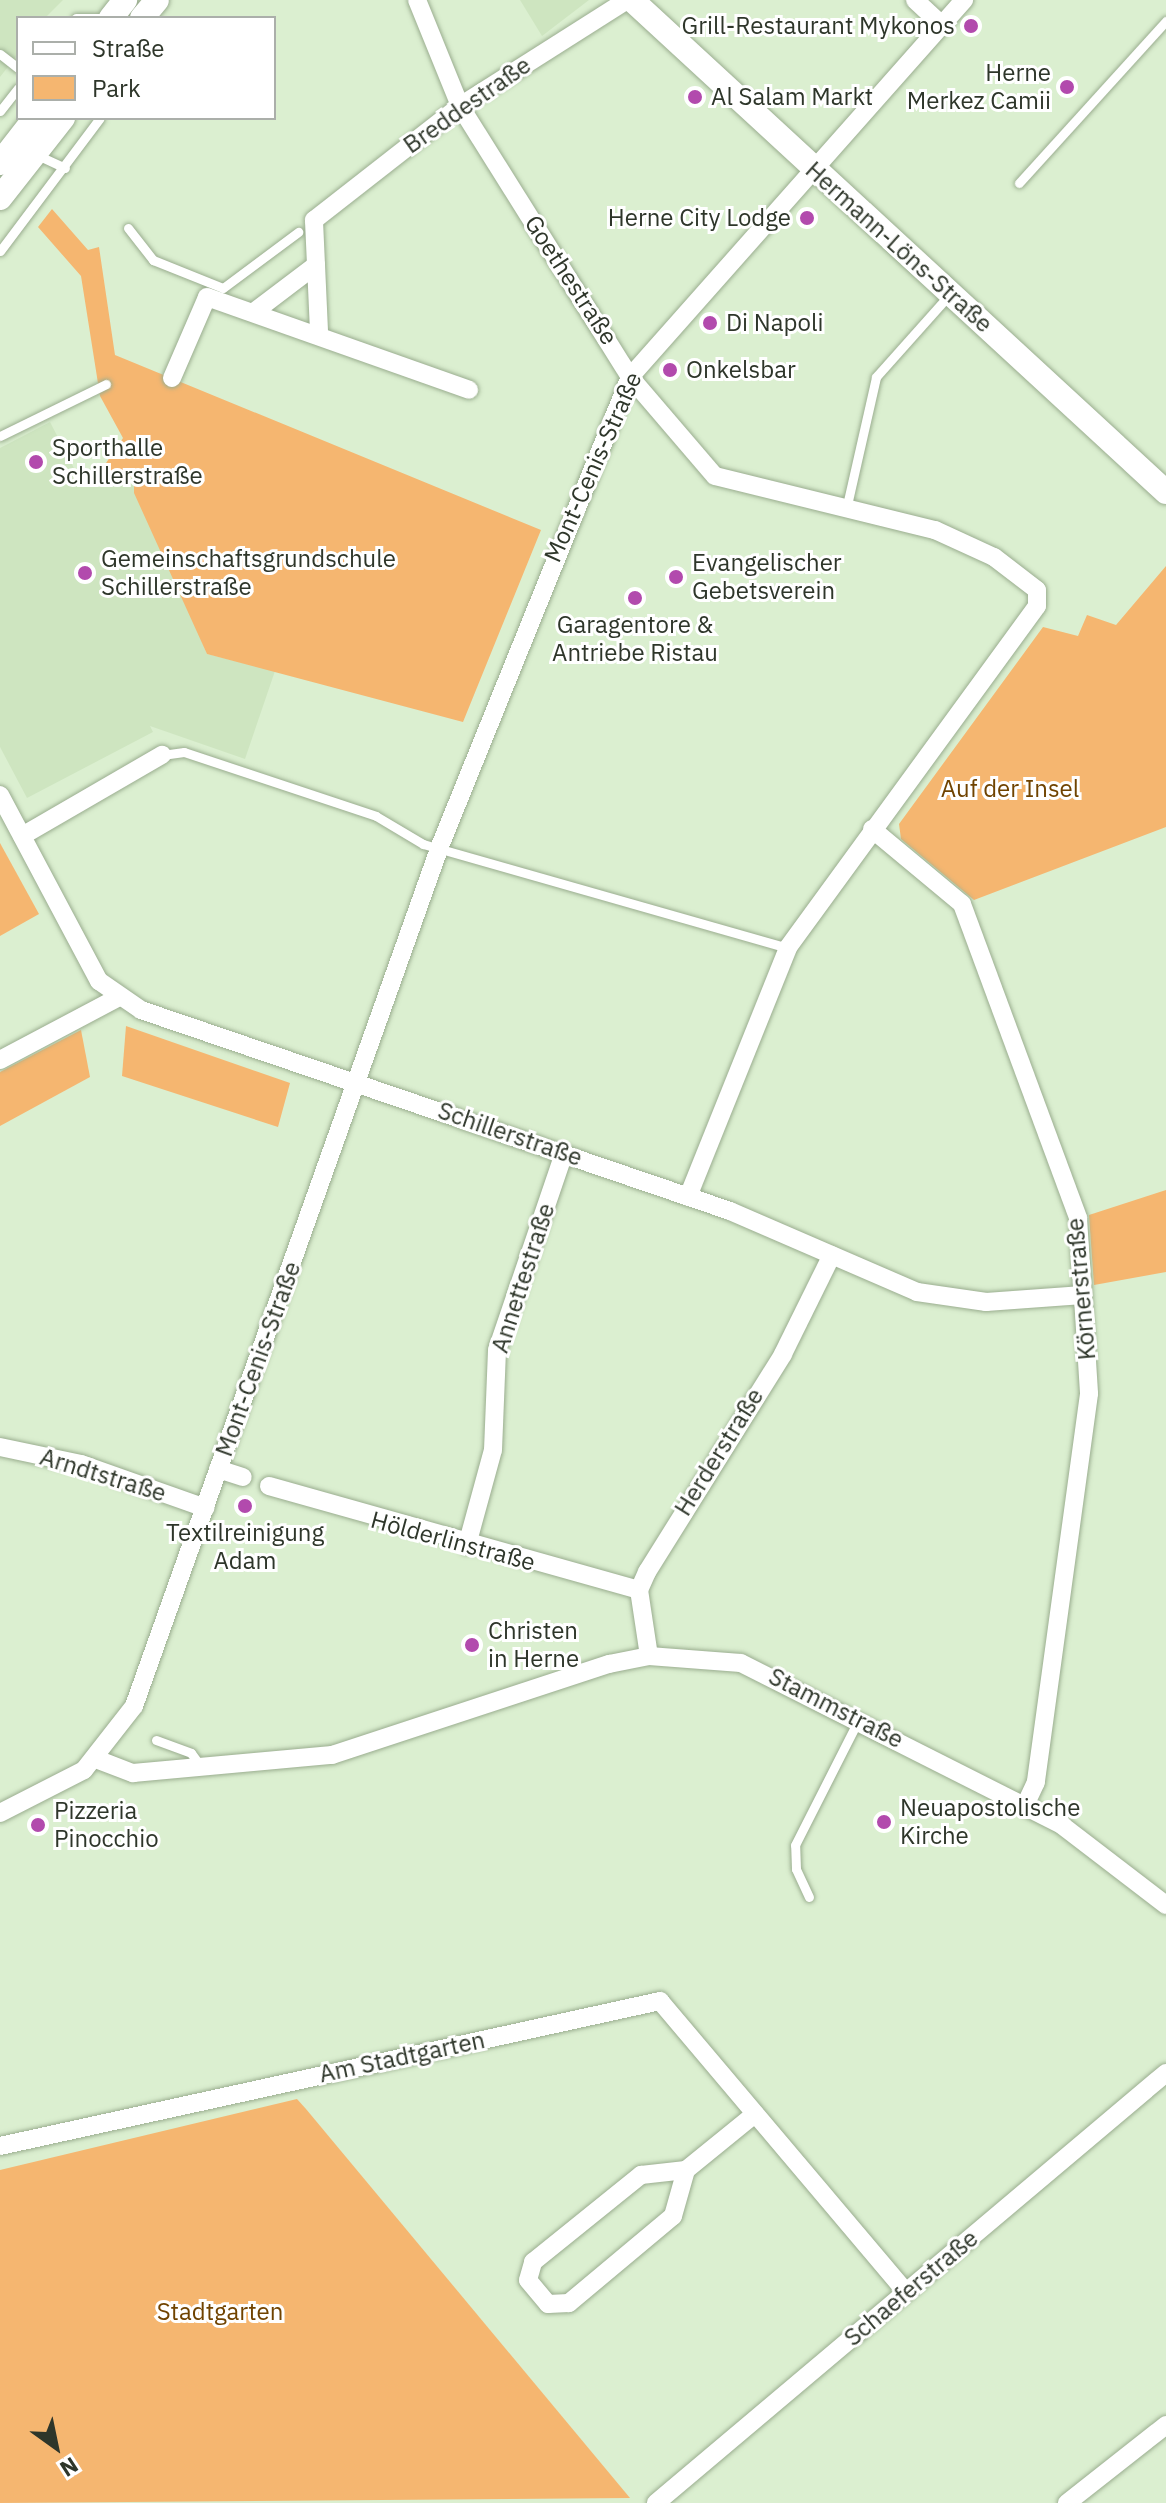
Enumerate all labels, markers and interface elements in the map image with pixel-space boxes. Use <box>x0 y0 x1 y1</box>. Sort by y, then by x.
place label: Grill-Restaurant Mykonos <box>682 12 955 40</box>
legend <box>16 16 276 120</box>
marker: Grill-Restaurant Mykonos <box>962 17 980 35</box>
text: Straße <box>92 32 164 64</box>
street label: Breddestraße <box>398 51 536 159</box>
place label: Herne Merkez Camii <box>907 59 1051 115</box>
text: Park <box>92 72 141 104</box>
marker: Herne Merkez Camii <box>1058 78 1076 96</box>
place label: Al Salam Markt <box>711 83 873 111</box>
marker: Al Salam Markt <box>686 88 704 106</box>
street label: Hermann-Löns-Straße <box>800 156 998 338</box>
place label: Herne City Lodge <box>608 204 791 232</box>
marker: Herne City Lodge <box>798 209 816 227</box>
street label: Goethestraße <box>518 210 624 350</box>
place label: Di Napoli <box>726 309 823 337</box>
marker: Di Napoli <box>701 314 719 332</box>
place label: Onkelsbar <box>686 356 796 384</box>
marker: Onkelsbar <box>661 361 679 379</box>
street label: Mont-Cenis-Straße <box>538 367 648 567</box>
place label: Sporthalle Schillerstraße <box>52 434 203 490</box>
marker: Sporthalle Schillerstraße <box>27 453 45 471</box>
place label: Gemeinschaftsgrundschule Schillerstraße <box>101 545 396 601</box>
place label: Evangelischer Gebetsverein <box>692 549 842 605</box>
marker: Gemeinschaftsgrundschule Schillerstraße <box>76 564 94 582</box>
marker: Evangelischer Gebetsverein <box>667 568 685 586</box>
marker: Garagentore & Antriebe Ristau <box>626 589 644 607</box>
place label: Garagentore & Antriebe Ristau <box>552 611 718 667</box>
park label: Auf der Insel <box>941 775 1079 803</box>
street label: Schillerstraße <box>434 1096 586 1172</box>
street label: Annettestraße <box>485 1200 561 1356</box>
street label: Körnerstraße <box>1060 1217 1102 1361</box>
street label: Mont-Cenis-Straße <box>209 1258 307 1460</box>
street label: Herderstraße <box>668 1383 770 1521</box>
street label: Arndtstraße <box>37 1442 169 1508</box>
marker: Textilreinigung Adam <box>236 1497 254 1515</box>
street label: Hölderlinstraße <box>368 1505 538 1577</box>
place label: Textilreinigung Adam <box>166 1519 324 1575</box>
place label: Christen in Herne <box>488 1617 579 1673</box>
marker: Christen in Herne <box>463 1636 481 1654</box>
street label: Stammstraße <box>764 1662 908 1754</box>
place label: Neuapostolische Kirche <box>900 1794 1080 1850</box>
place label: Pizzeria Pinocchio <box>54 1797 159 1853</box>
marker: Neuapostolische Kirche <box>875 1813 893 1831</box>
marker: Pizzeria Pinocchio <box>29 1816 47 1834</box>
street label: Am Stadtgarten <box>316 2025 488 2089</box>
street label: Schaeferstraße <box>838 2224 984 2352</box>
park label: Stadtgarten <box>157 2298 283 2326</box>
north arrow <box>16 2407 96 2487</box>
text: N <box>55 2451 84 2484</box>

